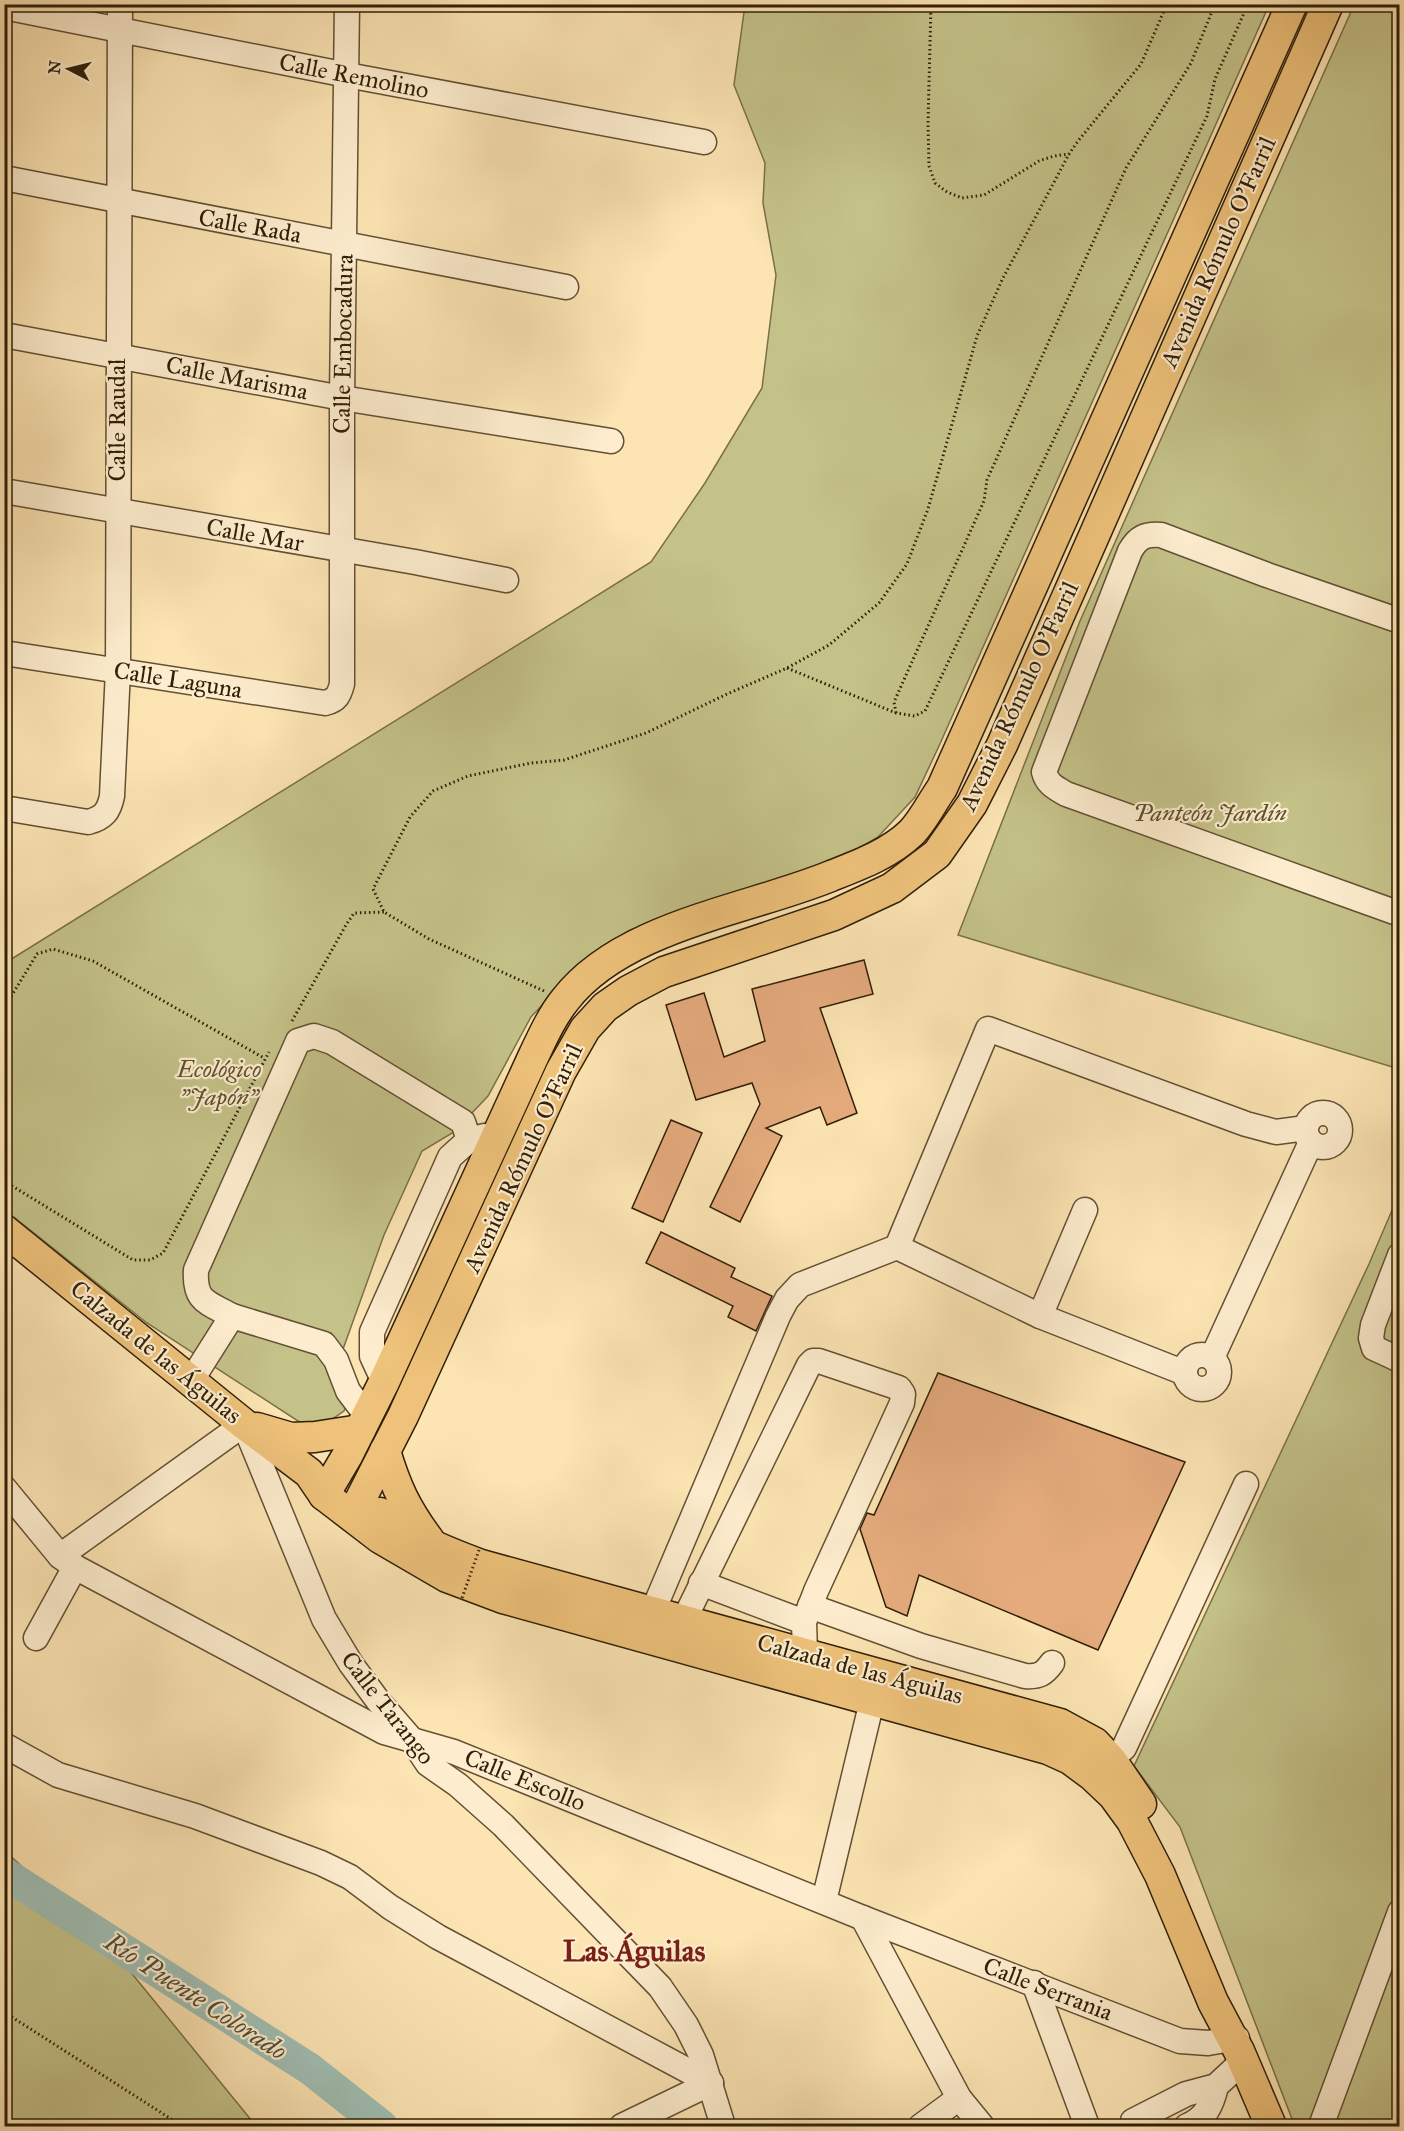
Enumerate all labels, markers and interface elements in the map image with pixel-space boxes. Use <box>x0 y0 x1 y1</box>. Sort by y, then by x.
north arrow <box>39 39 99 99</box>
street label: Calle Remolino <box>277 47 431 105</box>
text: N <box>44 59 65 75</box>
street label: Avenida Rómulo O'Farril <box>1153 132 1283 373</box>
street label: Calle Rada <box>196 202 305 250</box>
street label: Calle Embocadura <box>326 253 360 434</box>
street label: Calle Marisma <box>163 350 311 407</box>
street label: Calle Raudal <box>102 358 132 482</box>
street label: Calle Mar <box>204 512 306 558</box>
street label: Avenida Rómulo O'Farril <box>952 576 1086 816</box>
street label: Calle Laguna <box>112 655 245 705</box>
park label: Panteón Jardín <box>1133 798 1287 828</box>
street label: Avenida Rómulo O'Farril <box>456 1038 590 1278</box>
park label: Ecológico "Japón" <box>176 1054 261 1112</box>
street label: Calzada de las Águilas <box>64 1274 248 1430</box>
street label: Calzada de las Águilas <box>754 1627 966 1711</box>
street label: Calle Tarango <box>335 1645 441 1771</box>
street label: Calle Escollo <box>460 1742 590 1818</box>
water label: Río Puente Colorado <box>98 1925 293 2067</box>
district label: Las Águilas <box>563 1932 705 1969</box>
street label: Calle Serrania <box>979 1951 1118 2028</box>

